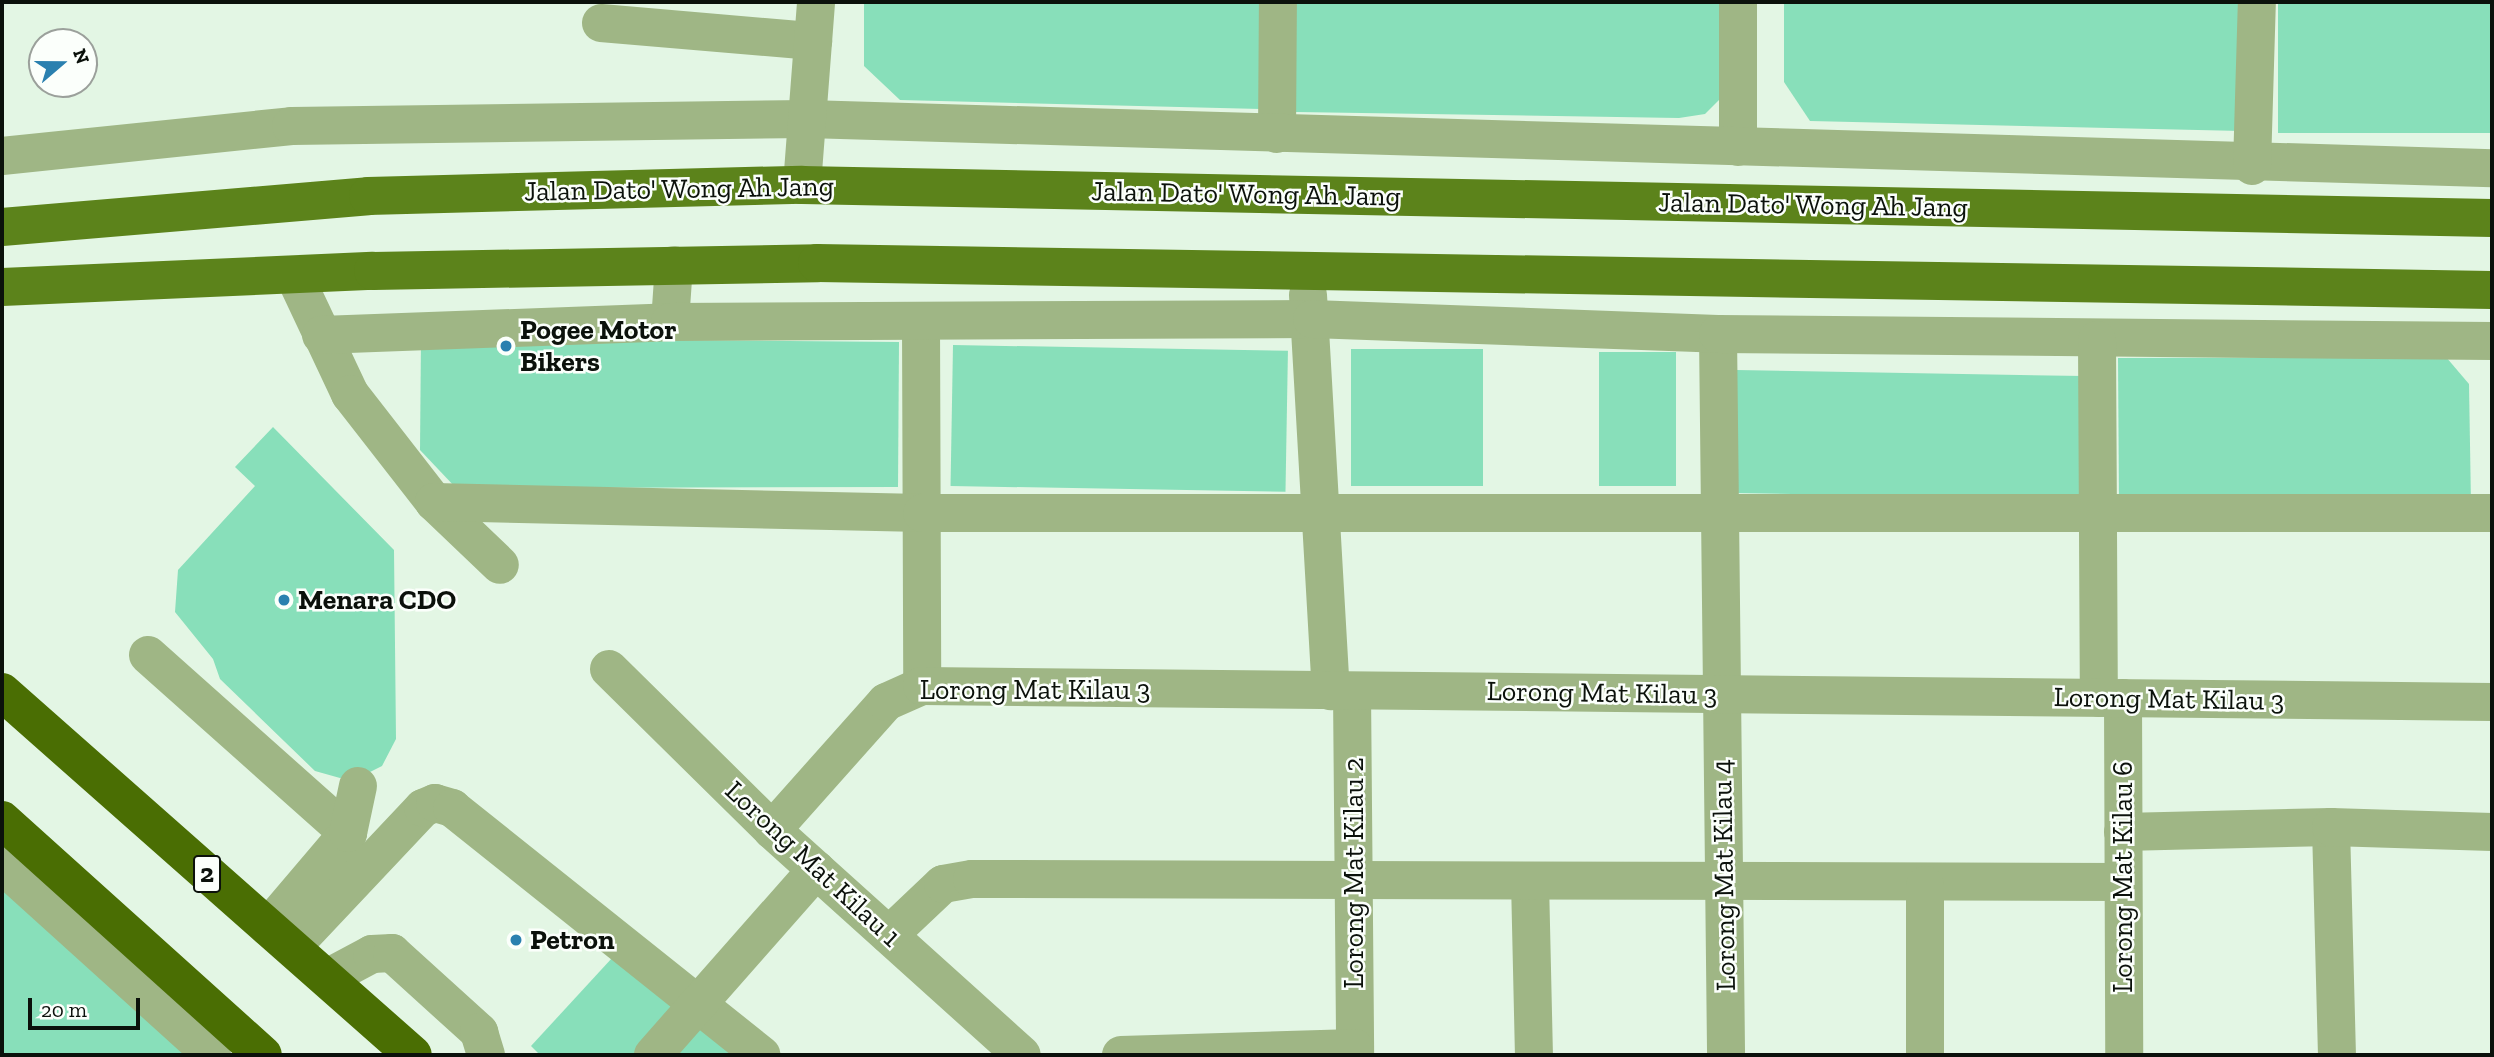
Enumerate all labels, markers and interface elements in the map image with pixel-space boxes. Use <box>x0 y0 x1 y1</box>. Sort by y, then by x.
north arrow <box>28 28 98 98</box>
text: N <box>68 46 95 67</box>
street label: Jalan Dato' Wong Ah Jang <box>523 169 835 209</box>
street label: Jalan Dato' Wong Ah Jang <box>1090 174 1402 214</box>
street label: Jalan Dato' Wong Ah Jang <box>1657 185 1969 225</box>
place label: Pogee Motor Bikers <box>520 313 677 379</box>
marker: Pogee Motor Bikers <box>498 338 514 354</box>
place label: Menara CDO <box>298 583 456 617</box>
marker: Menara CDO <box>276 592 292 608</box>
street label: Lorong Mat Kilau 3 <box>920 673 1150 707</box>
street label: Lorong Mat Kilau 3 <box>1486 674 1718 712</box>
street label: Lorong Mat Kilau 3 <box>2053 680 2285 718</box>
street label: Lorong Mat Kilau 2 <box>1337 757 1371 989</box>
street label: Lorong Mat Kilau 4 <box>1705 759 1743 991</box>
street label: Lorong Mat Kilau 6 <box>2106 761 2140 993</box>
street label: Lorong Mat Kilau 1 <box>718 774 908 954</box>
road number: 2 <box>193 852 221 897</box>
place label: Petron <box>530 923 615 957</box>
marker: Petron <box>508 932 524 948</box>
scale bar <box>32 984 144 1028</box>
text: 20 m <box>41 997 87 1022</box>

